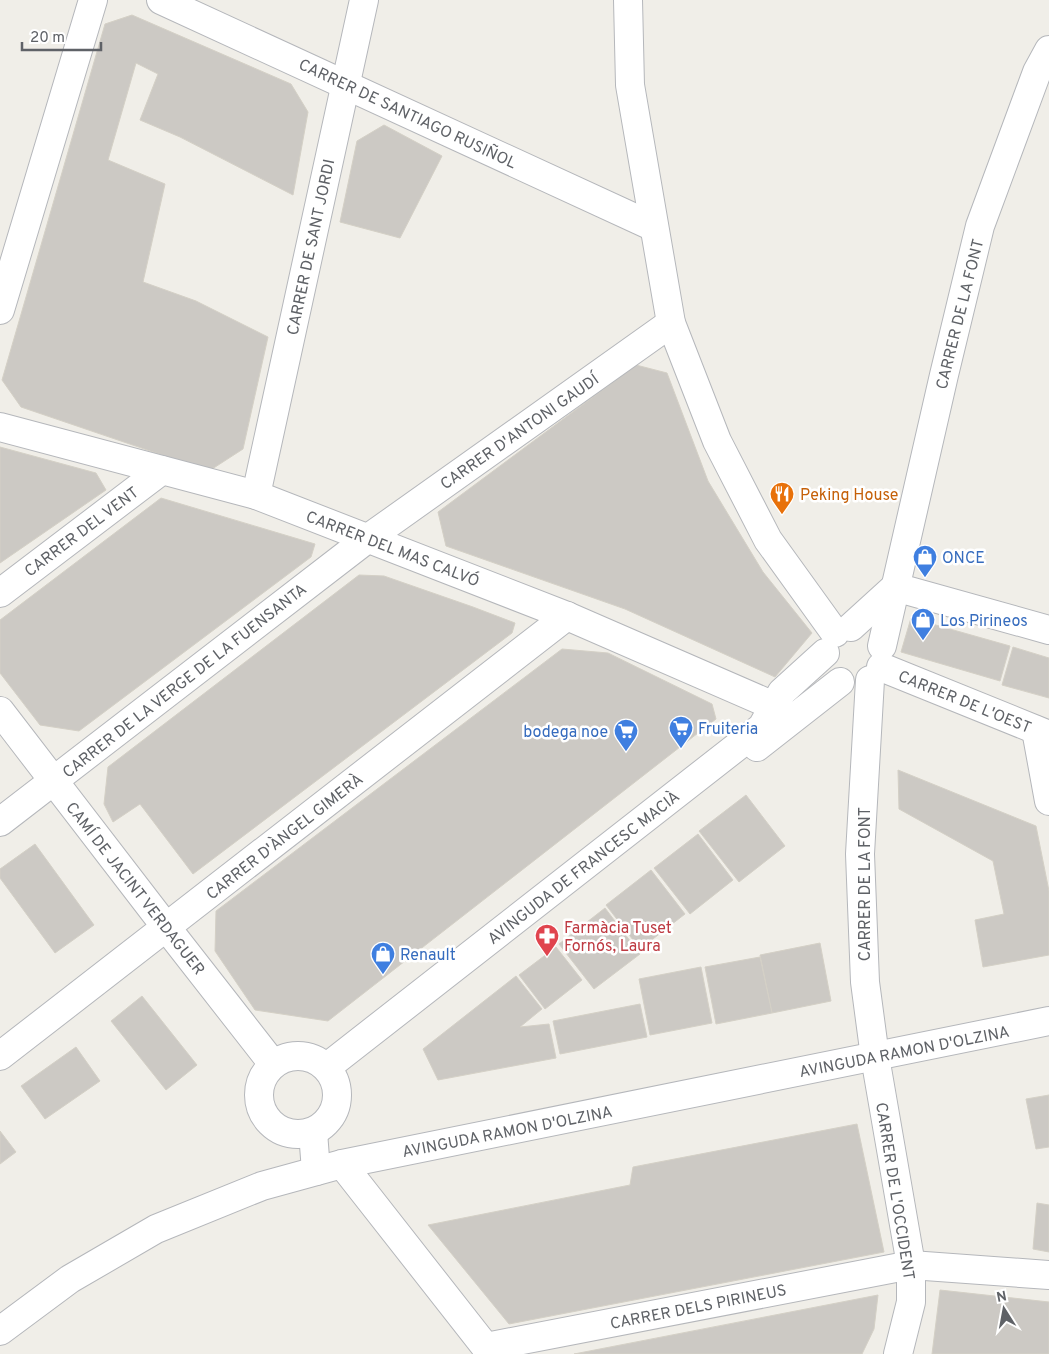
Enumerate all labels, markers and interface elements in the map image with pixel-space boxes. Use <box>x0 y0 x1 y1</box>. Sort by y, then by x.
scale bar <box>22 20 101 52</box>
text: 20 m <box>30 29 65 48</box>
street label: CARRER DE SANTIAGO RUSIÑOL <box>295 53 521 174</box>
street label: CARRER DE SANT JORDI <box>284 157 340 337</box>
street label: CARRER DE LA FONT <box>933 237 989 392</box>
street label: CARRER D'ANTONI GAUDÍ <box>436 368 604 495</box>
restaurant icon: Peking House <box>769 481 795 515</box>
street label: CARRER DEL VENT <box>21 483 143 582</box>
place label: Peking House <box>800 486 898 506</box>
street label: CARRER DEL MAS CALVÓ <box>303 506 483 592</box>
shop icon: ONCE <box>912 544 938 578</box>
place label: ONCE <box>942 549 985 569</box>
street label: CARRER DE LA VERGE DE LA FUENSANTA <box>59 580 311 783</box>
shop icon: Los Pirineos <box>910 607 936 641</box>
place label: Los Pirineos <box>940 612 1028 632</box>
street label: CARRER DE L'OEST <box>895 667 1034 739</box>
supermarket icon: Fruiteria <box>668 715 694 749</box>
supermarket icon: bodega noe <box>613 718 639 752</box>
place label: Fruiteria <box>698 720 758 740</box>
place label: bodega noe <box>523 723 608 743</box>
street label: CARRER D'ÀNGEL GIMERÀ <box>202 768 368 905</box>
street label: AVINGUDA DE FRANCESC MACIÀ <box>483 786 684 950</box>
street label: CAMÍ DE JACINT VERDAGUER <box>60 797 210 980</box>
street label: CARRER DE LA FONT <box>856 807 876 961</box>
place label: Farmàcia Tuset Fornós, Laura <box>564 919 672 957</box>
pharmacy icon: Farmàcia Tuset Fornós, Laura <box>534 923 560 957</box>
shop icon: Renault <box>370 941 396 975</box>
place label: Renault <box>400 946 456 966</box>
street label: AVINGUDA RAMON D'OLZINA <box>797 1023 1011 1083</box>
street label: CARRER DE L'OCCIDENT <box>870 1101 918 1282</box>
street label: AVINGUDA RAMON D'OLZINA <box>400 1103 614 1163</box>
street label: CARRER DELS PIRINEUS <box>608 1281 788 1335</box>
north arrow <box>979 1284 1029 1334</box>
text: N <box>995 1288 1008 1307</box>

